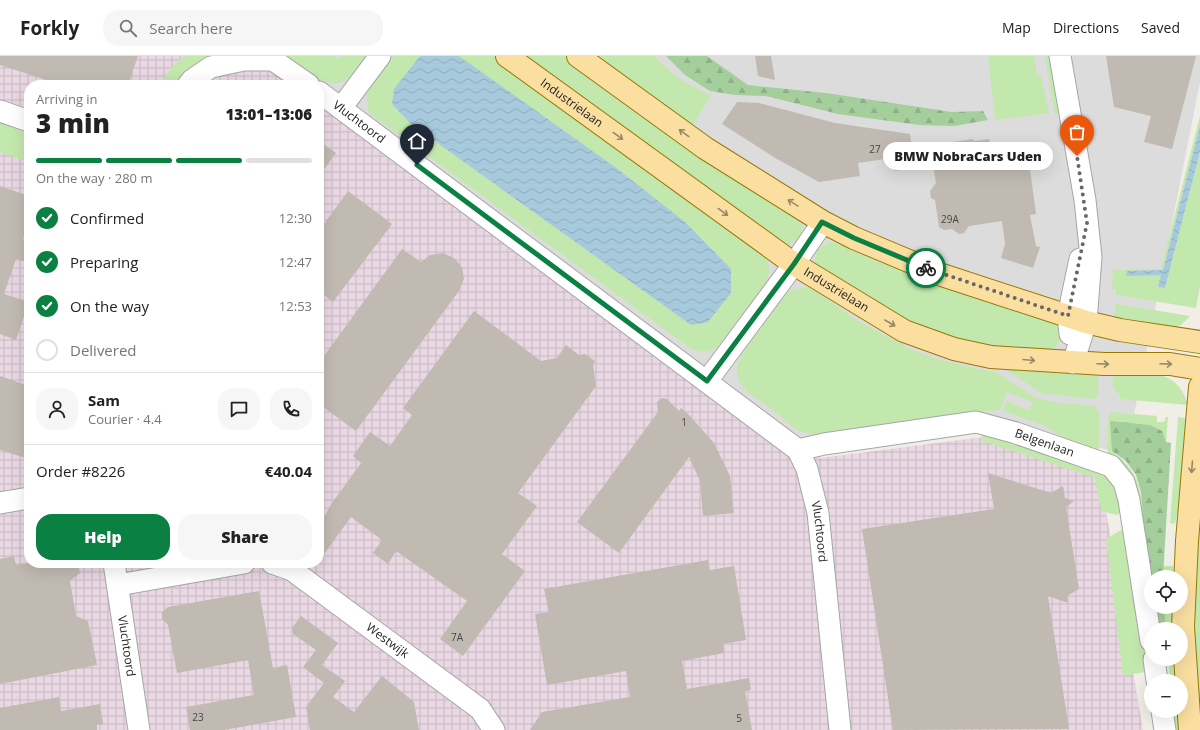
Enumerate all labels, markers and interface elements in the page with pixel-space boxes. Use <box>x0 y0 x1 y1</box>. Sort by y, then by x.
search box <box>103 10 383 46</box>
text: Forkly <box>20 15 79 41</box>
icon: search <box>117 17 139 39</box>
text: Search here <box>149 18 233 38</box>
text: Map <box>1002 18 1031 37</box>
text: Directions <box>1053 18 1119 37</box>
text: Saved <box>1141 18 1180 37</box>
street label: Industrielaan <box>537 74 607 131</box>
text: Arriving in <box>36 90 98 108</box>
street label: Vluchtoord <box>330 96 389 147</box>
text: 13:01–13:06 <box>226 104 312 124</box>
text: 3 min <box>36 105 110 141</box>
pin <box>1060 115 1094 156</box>
icon: bag <box>1066 121 1088 143</box>
pin <box>400 124 434 165</box>
one-way arrow <box>678 129 689 137</box>
icon: home <box>406 130 428 152</box>
one-way arrow <box>612 132 623 140</box>
house number: 27 <box>869 142 881 156</box>
callout: BMW NobraCars Uden <box>883 142 1053 170</box>
text: BMW NobraCars Uden <box>894 147 1042 165</box>
text: On the way · 280 m <box>36 169 152 187</box>
one-way arrow <box>787 199 799 207</box>
icon: check <box>36 207 58 229</box>
text: Confirmed <box>70 208 144 228</box>
one-way arrow <box>718 208 729 217</box>
text: 12:30 <box>279 209 312 227</box>
house number: 29A <box>941 212 960 226</box>
courier <box>906 248 946 288</box>
icon: check <box>36 251 58 273</box>
text: Preparing <box>70 252 138 272</box>
text: 12:47 <box>279 253 312 271</box>
icon: bike <box>915 257 937 279</box>
street label: Industrielaan <box>801 263 873 316</box>
icon: check <box>36 295 58 317</box>
text: On the way <box>70 296 149 316</box>
text: 12:53 <box>279 297 312 315</box>
one-way arrow <box>884 320 896 328</box>
text: Delivered <box>70 340 137 360</box>
one-way arrow <box>1022 356 1035 363</box>
one-way arrow <box>1096 360 1109 368</box>
one-way arrow <box>1159 361 1172 368</box>
button: person <box>36 388 78 430</box>
button: chat <box>218 388 260 430</box>
button: phone <box>270 388 312 430</box>
text: Sam <box>88 390 120 410</box>
text: Courier · 4.4 <box>88 410 162 428</box>
house number: 1 <box>681 415 687 429</box>
street label: Belgenlaan <box>1013 424 1077 461</box>
one-way arrow <box>1189 460 1196 473</box>
text: Order #8226 <box>36 461 125 481</box>
text: €40.04 <box>265 461 312 481</box>
street label: Vluchtoord <box>807 499 832 563</box>
button: Help <box>36 514 170 560</box>
button: Share <box>178 514 312 560</box>
map controls <box>1144 570 1188 718</box>
button: locate <box>1144 570 1188 614</box>
street label: Vluchtoord <box>114 614 140 678</box>
street label: Westwijk <box>363 619 413 662</box>
button: + <box>1144 622 1188 666</box>
house number: 7A <box>451 630 464 644</box>
button: − <box>1144 674 1188 718</box>
house number: 23 <box>192 710 204 724</box>
house number: 5 <box>736 711 742 725</box>

